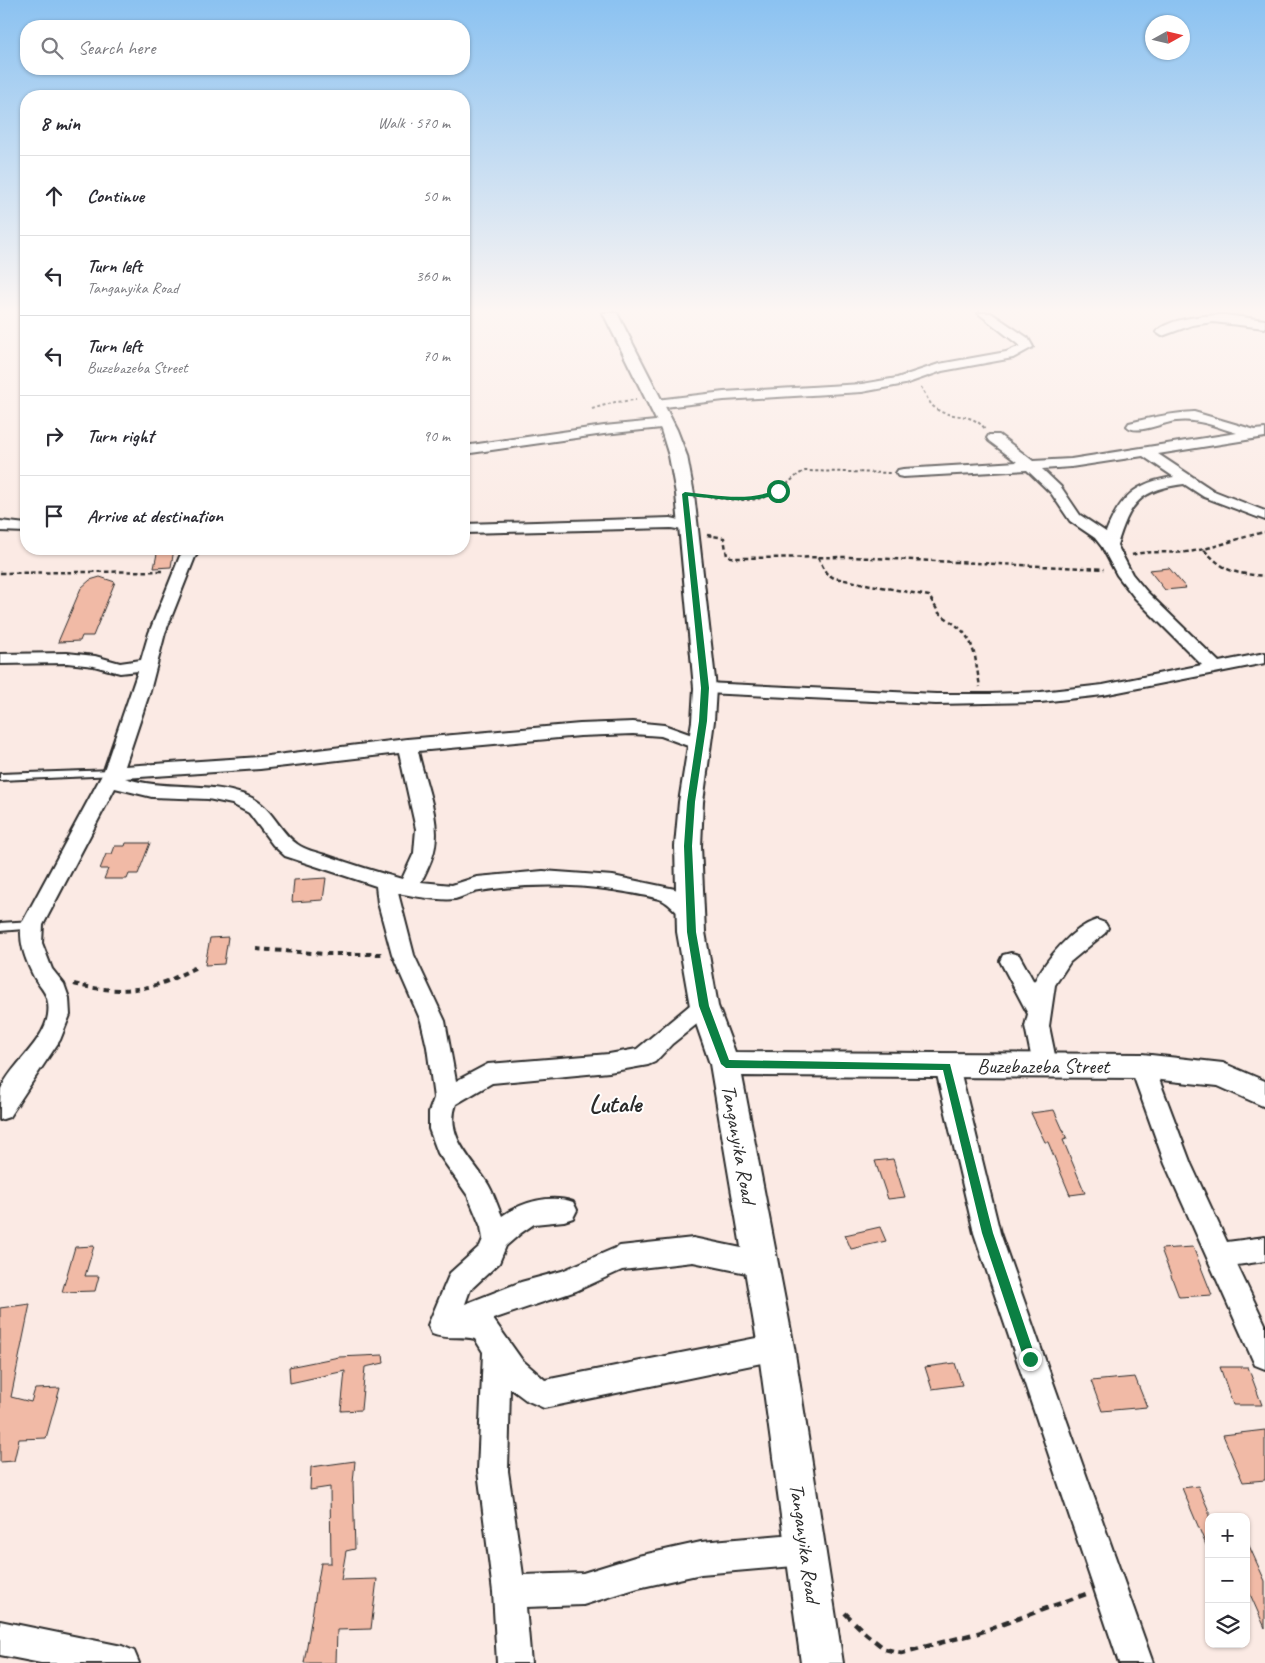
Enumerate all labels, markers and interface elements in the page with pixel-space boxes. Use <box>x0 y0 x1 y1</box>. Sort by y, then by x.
north arrow <box>1145 15 1190 60</box>
search box <box>20 20 470 75</box>
icon: search <box>38 34 66 62</box>
text: Search here <box>78 36 155 60</box>
text: 8 min <box>40 110 80 136</box>
text: Walk · 570 m <box>378 113 450 133</box>
icon: ahead <box>40 182 68 210</box>
text: Continue <box>87 184 144 208</box>
text: 50 m <box>423 186 450 206</box>
text: Turn left <box>87 254 142 278</box>
icon: left <box>40 262 68 290</box>
text: 360 m <box>416 266 450 286</box>
text: Tanganyika Road <box>87 278 178 298</box>
text: Turn left <box>87 334 142 358</box>
icon: left <box>40 342 68 370</box>
text: 70 m <box>423 346 450 366</box>
text: Buzebazeba Street <box>87 358 188 378</box>
icon: right <box>40 422 68 450</box>
text: Turn right <box>87 424 154 448</box>
text: 90 m <box>423 426 450 446</box>
route start <box>767 480 790 503</box>
icon: arrive <box>40 502 68 530</box>
text: Arrive at destination <box>87 504 223 528</box>
street label: Buzebazeba Street <box>977 1053 1111 1079</box>
street label: Tanganyika Road <box>716 1083 763 1208</box>
district label: Lutale <box>589 1087 643 1120</box>
route end <box>1019 1348 1042 1371</box>
street label: Tanganyika Road <box>784 1482 827 1607</box>
map controls <box>1205 1513 1250 1648</box>
button: + <box>1205 1513 1250 1558</box>
button: − <box>1205 1558 1250 1603</box>
button: layers <box>1205 1603 1250 1648</box>

